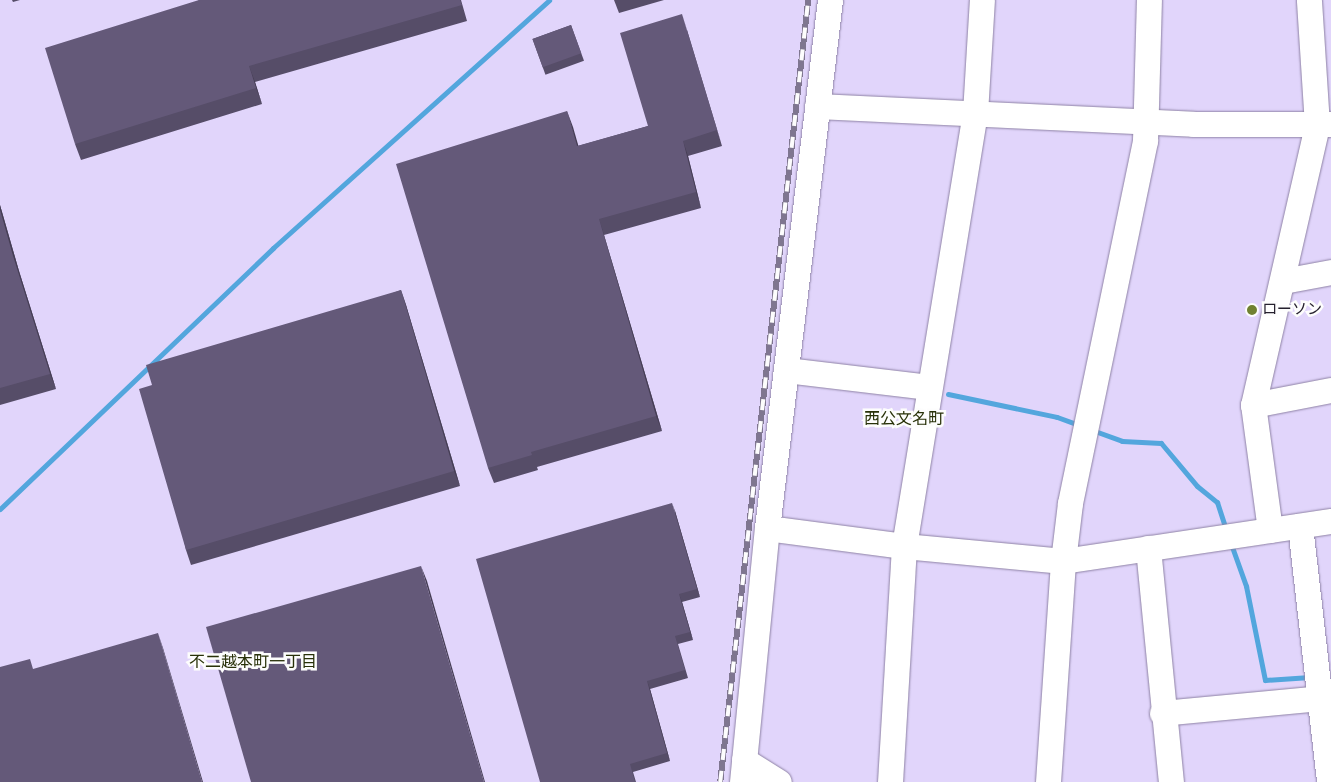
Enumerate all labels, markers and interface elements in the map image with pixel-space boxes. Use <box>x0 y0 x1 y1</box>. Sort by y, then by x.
place label: ローソン <box>1262 301 1322 319</box>
marker: ローソン <box>1246 304 1258 316</box>
district label: 西公文名町 <box>864 409 944 429</box>
district label: 不二越本町一丁目 <box>189 652 317 672</box>

